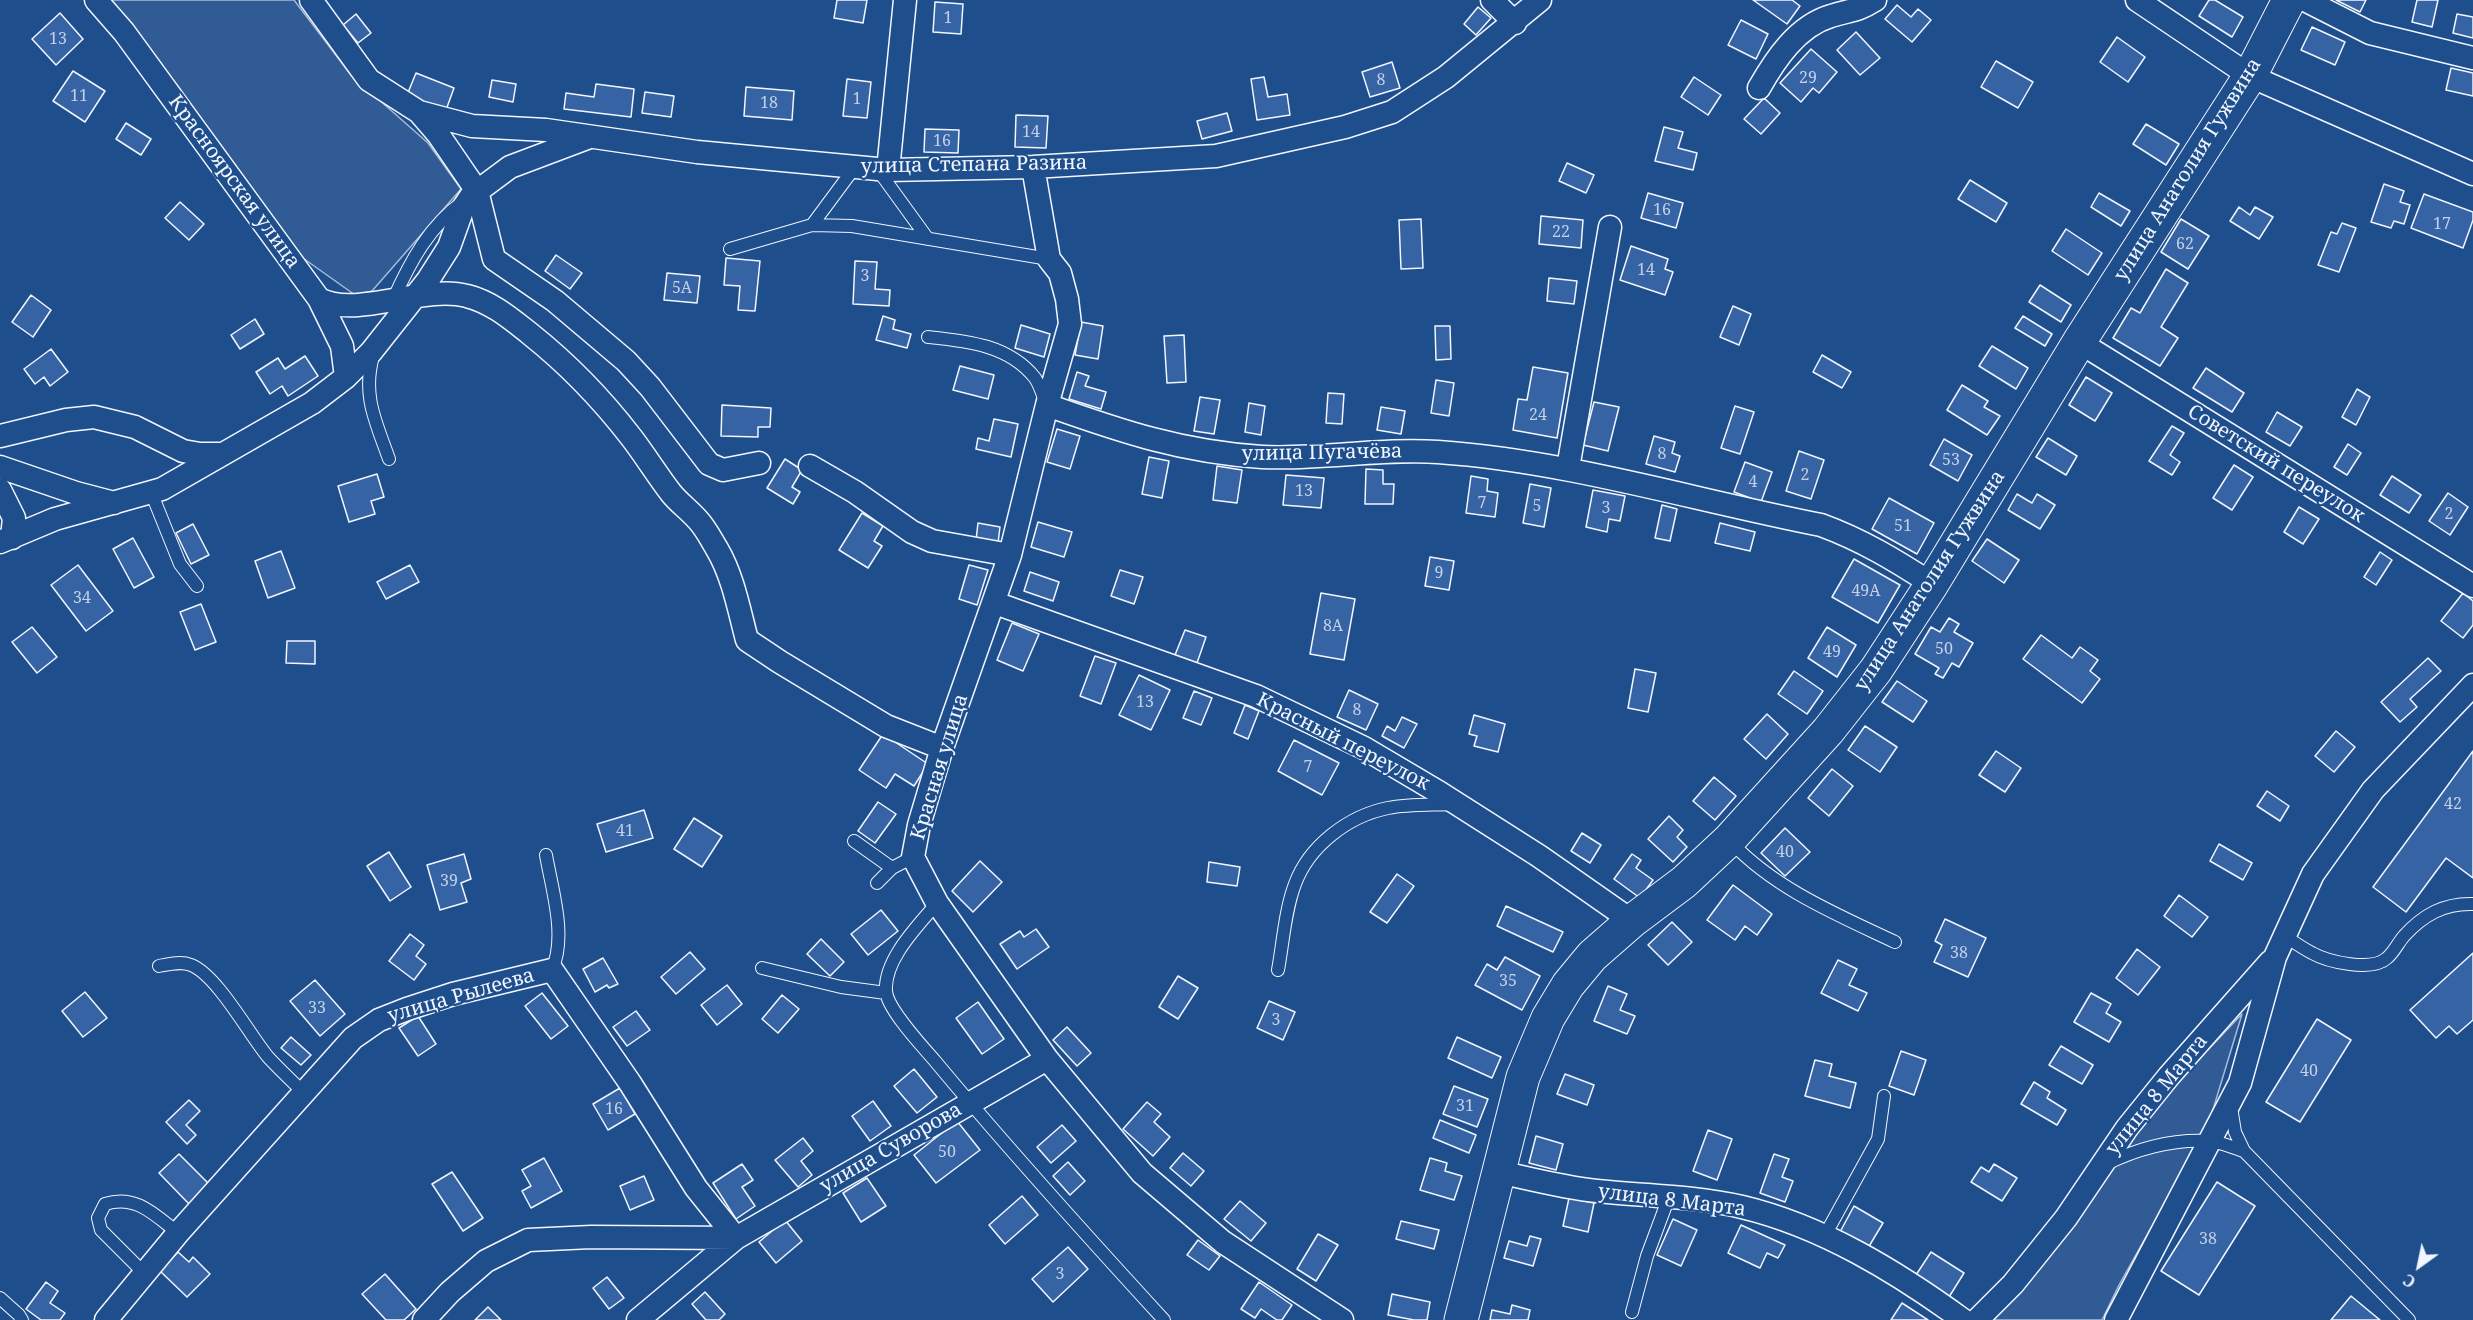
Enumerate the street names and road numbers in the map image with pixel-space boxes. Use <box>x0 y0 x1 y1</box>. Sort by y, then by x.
street label: улица Анатолия Гужвина <box>2109 54 2267 286</box>
street label: Красноярская улица <box>163 91 305 273</box>
street label: улица Степана Разина <box>861 151 1087 179</box>
street label: Советский переулок <box>2183 400 2369 528</box>
street label: улица Пугачёва <box>1241 440 1403 466</box>
street label: улица Анатолия Гужвина <box>1850 466 2010 696</box>
street label: Красный переулок <box>1252 688 1434 796</box>
street label: Красная улица <box>906 691 974 843</box>
street label: улица Рылеева <box>385 964 537 1028</box>
street label: улица 8 Марта <box>2101 1030 2213 1160</box>
street label: улица Суворова <box>816 1098 966 1198</box>
street label: улица 8 Марта <box>1597 1180 1747 1222</box>

